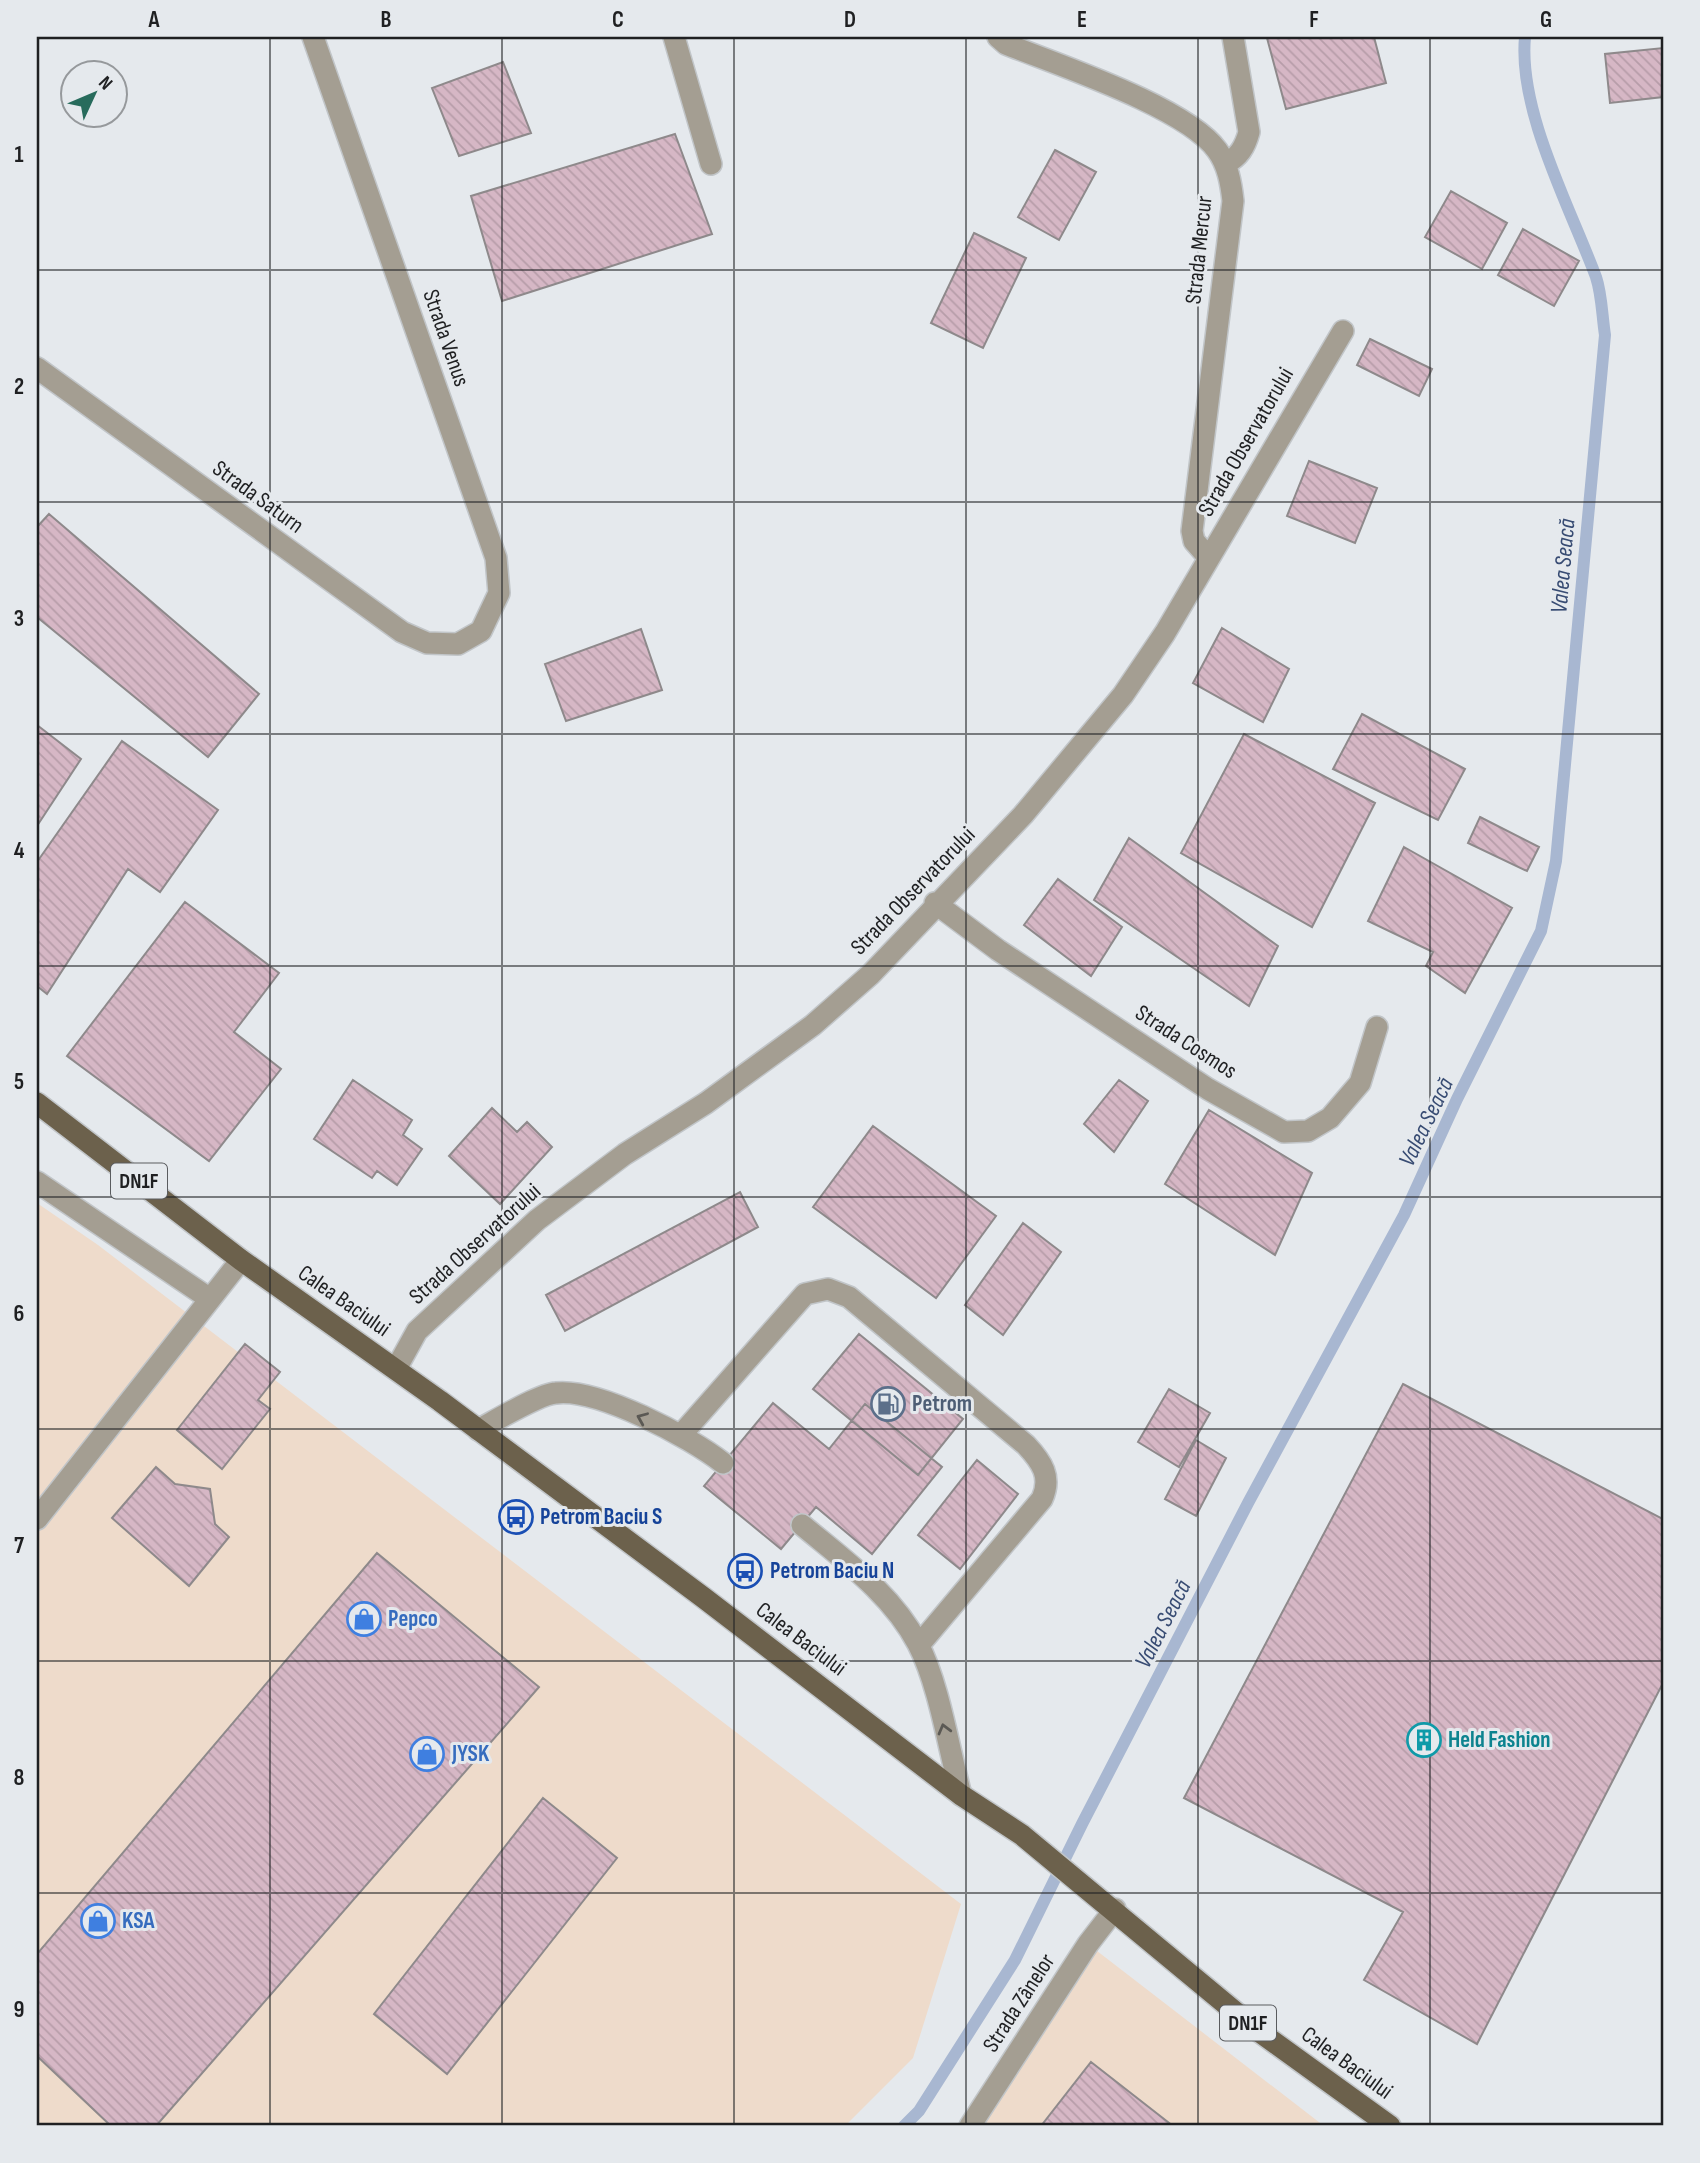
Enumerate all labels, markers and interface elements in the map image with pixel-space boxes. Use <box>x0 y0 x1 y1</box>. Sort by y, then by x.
text: A <box>148 6 161 34</box>
text: B <box>381 6 392 34</box>
text: C <box>612 6 624 34</box>
text: D <box>844 6 856 34</box>
text: E <box>1077 6 1087 34</box>
text: F <box>1309 6 1319 34</box>
text: G <box>1540 6 1552 34</box>
north arrow <box>60 60 130 130</box>
text: N <box>93 72 117 95</box>
text: 1 <box>14 141 24 169</box>
street label: Strada Mercur <box>1179 194 1219 305</box>
street label: Strada Venus <box>416 286 476 390</box>
street label: Strada Observatorului <box>1192 363 1300 521</box>
text: 2 <box>14 373 24 401</box>
street label: Strada Saturn <box>207 455 309 539</box>
water label: Valea Seacă <box>1544 517 1582 615</box>
text: 3 <box>14 605 24 633</box>
street label: Strada Observatorului <box>845 821 981 961</box>
text: 4 <box>14 837 25 865</box>
street label: Strada Cosmos <box>1130 999 1242 1085</box>
text: 5 <box>14 1068 24 1096</box>
water label: Valea Seacă <box>1392 1073 1460 1171</box>
road number: DN1F <box>111 1164 167 1198</box>
street label: Strada Observatorului <box>403 1178 547 1310</box>
street label: Calea Baciului <box>293 1259 395 1343</box>
text: 6 <box>14 1300 24 1328</box>
fuel station icon: Petrom <box>869 1385 907 1423</box>
place label: Petrom <box>912 1390 972 1418</box>
one-way arrow <box>637 1412 649 1426</box>
bus stop icon: Petrom Baciu S <box>497 1498 535 1536</box>
place label: Petrom Baciu S <box>540 1503 662 1531</box>
text: 7 <box>14 1532 24 1560</box>
bus stop icon: Petrom Baciu N <box>726 1552 764 1590</box>
place label: Petrom Baciu N <box>770 1557 894 1585</box>
water label: Valea Seacă <box>1128 1575 1198 1673</box>
street label: Calea Baciului <box>750 1596 852 1682</box>
shop icon: Pepco <box>345 1600 383 1638</box>
place label: Pepco <box>388 1605 438 1633</box>
building icon: Held Fashion <box>1405 1721 1443 1759</box>
one-way arrow <box>938 1723 952 1735</box>
place label: Held Fashion <box>1448 1726 1551 1754</box>
shop icon: JYSK <box>408 1735 446 1773</box>
place label: JYSK <box>451 1740 490 1768</box>
text: 8 <box>14 1764 25 1792</box>
shop icon: KSA <box>79 1902 117 1940</box>
place label: KSA <box>122 1907 156 1935</box>
street label: Strada Zânelor <box>977 1948 1061 2057</box>
text: 9 <box>14 1996 24 2024</box>
road number: DN1F <box>1220 2006 1276 2040</box>
street label: Calea Baciului <box>1296 2020 1398 2106</box>

